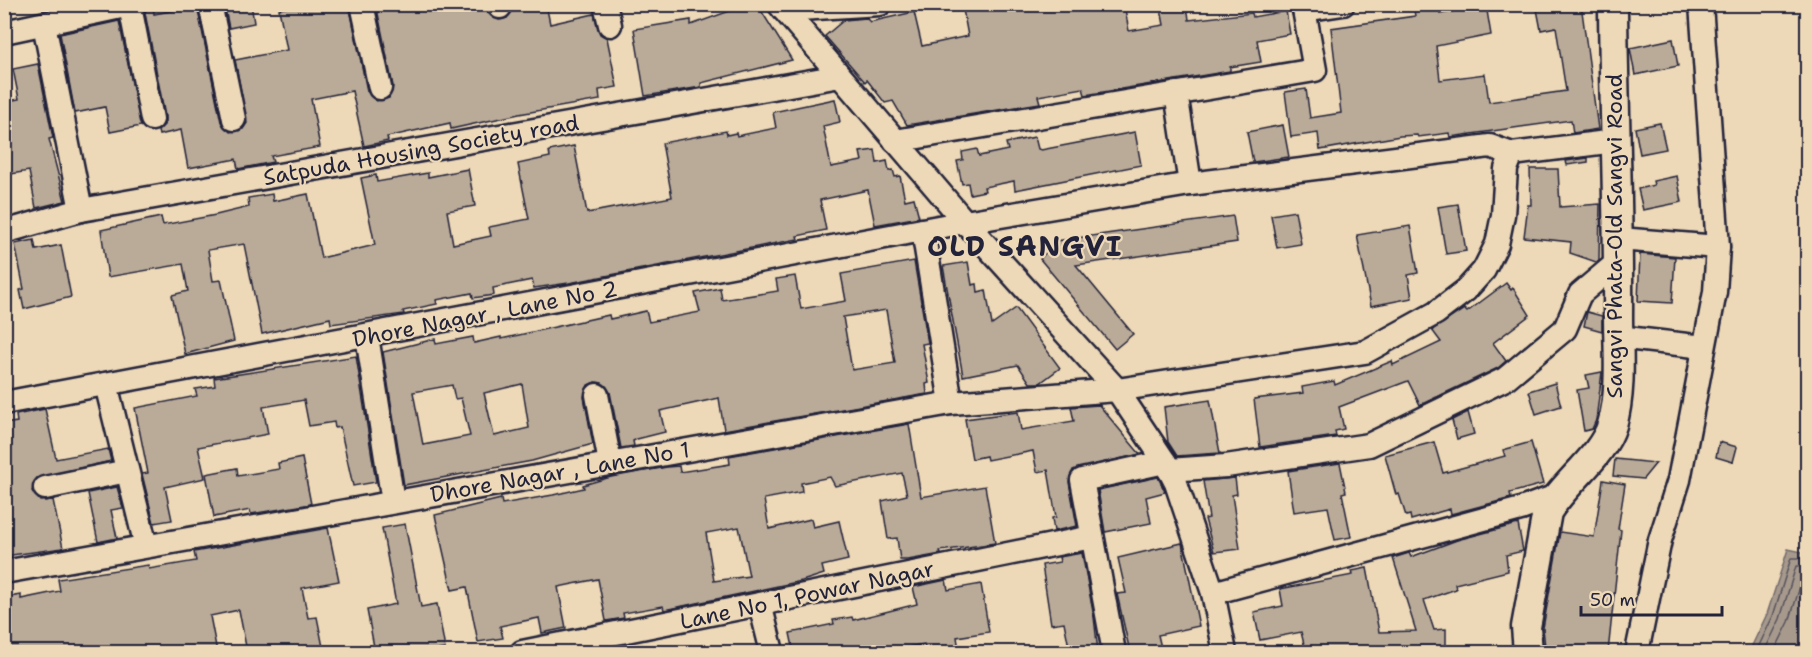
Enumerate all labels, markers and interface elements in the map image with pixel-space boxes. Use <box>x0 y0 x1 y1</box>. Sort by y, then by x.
street label: Sangvi Phata-Old Sangvi Road <box>1600 74 1629 398</box>
street label: Satpuda Housing Society road <box>261 108 581 192</box>
district label: OLD SANGVI <box>927 227 1123 265</box>
street label: Dhore Nagar , Lane No 2 <box>350 274 620 354</box>
street label: Dhore Nagar , Lane No 1 <box>428 435 692 509</box>
street label: Lane No 1, Powar Nagar <box>677 554 937 636</box>
scale bar <box>1581 579 1722 617</box>
text: 50 m <box>1590 588 1635 612</box>

